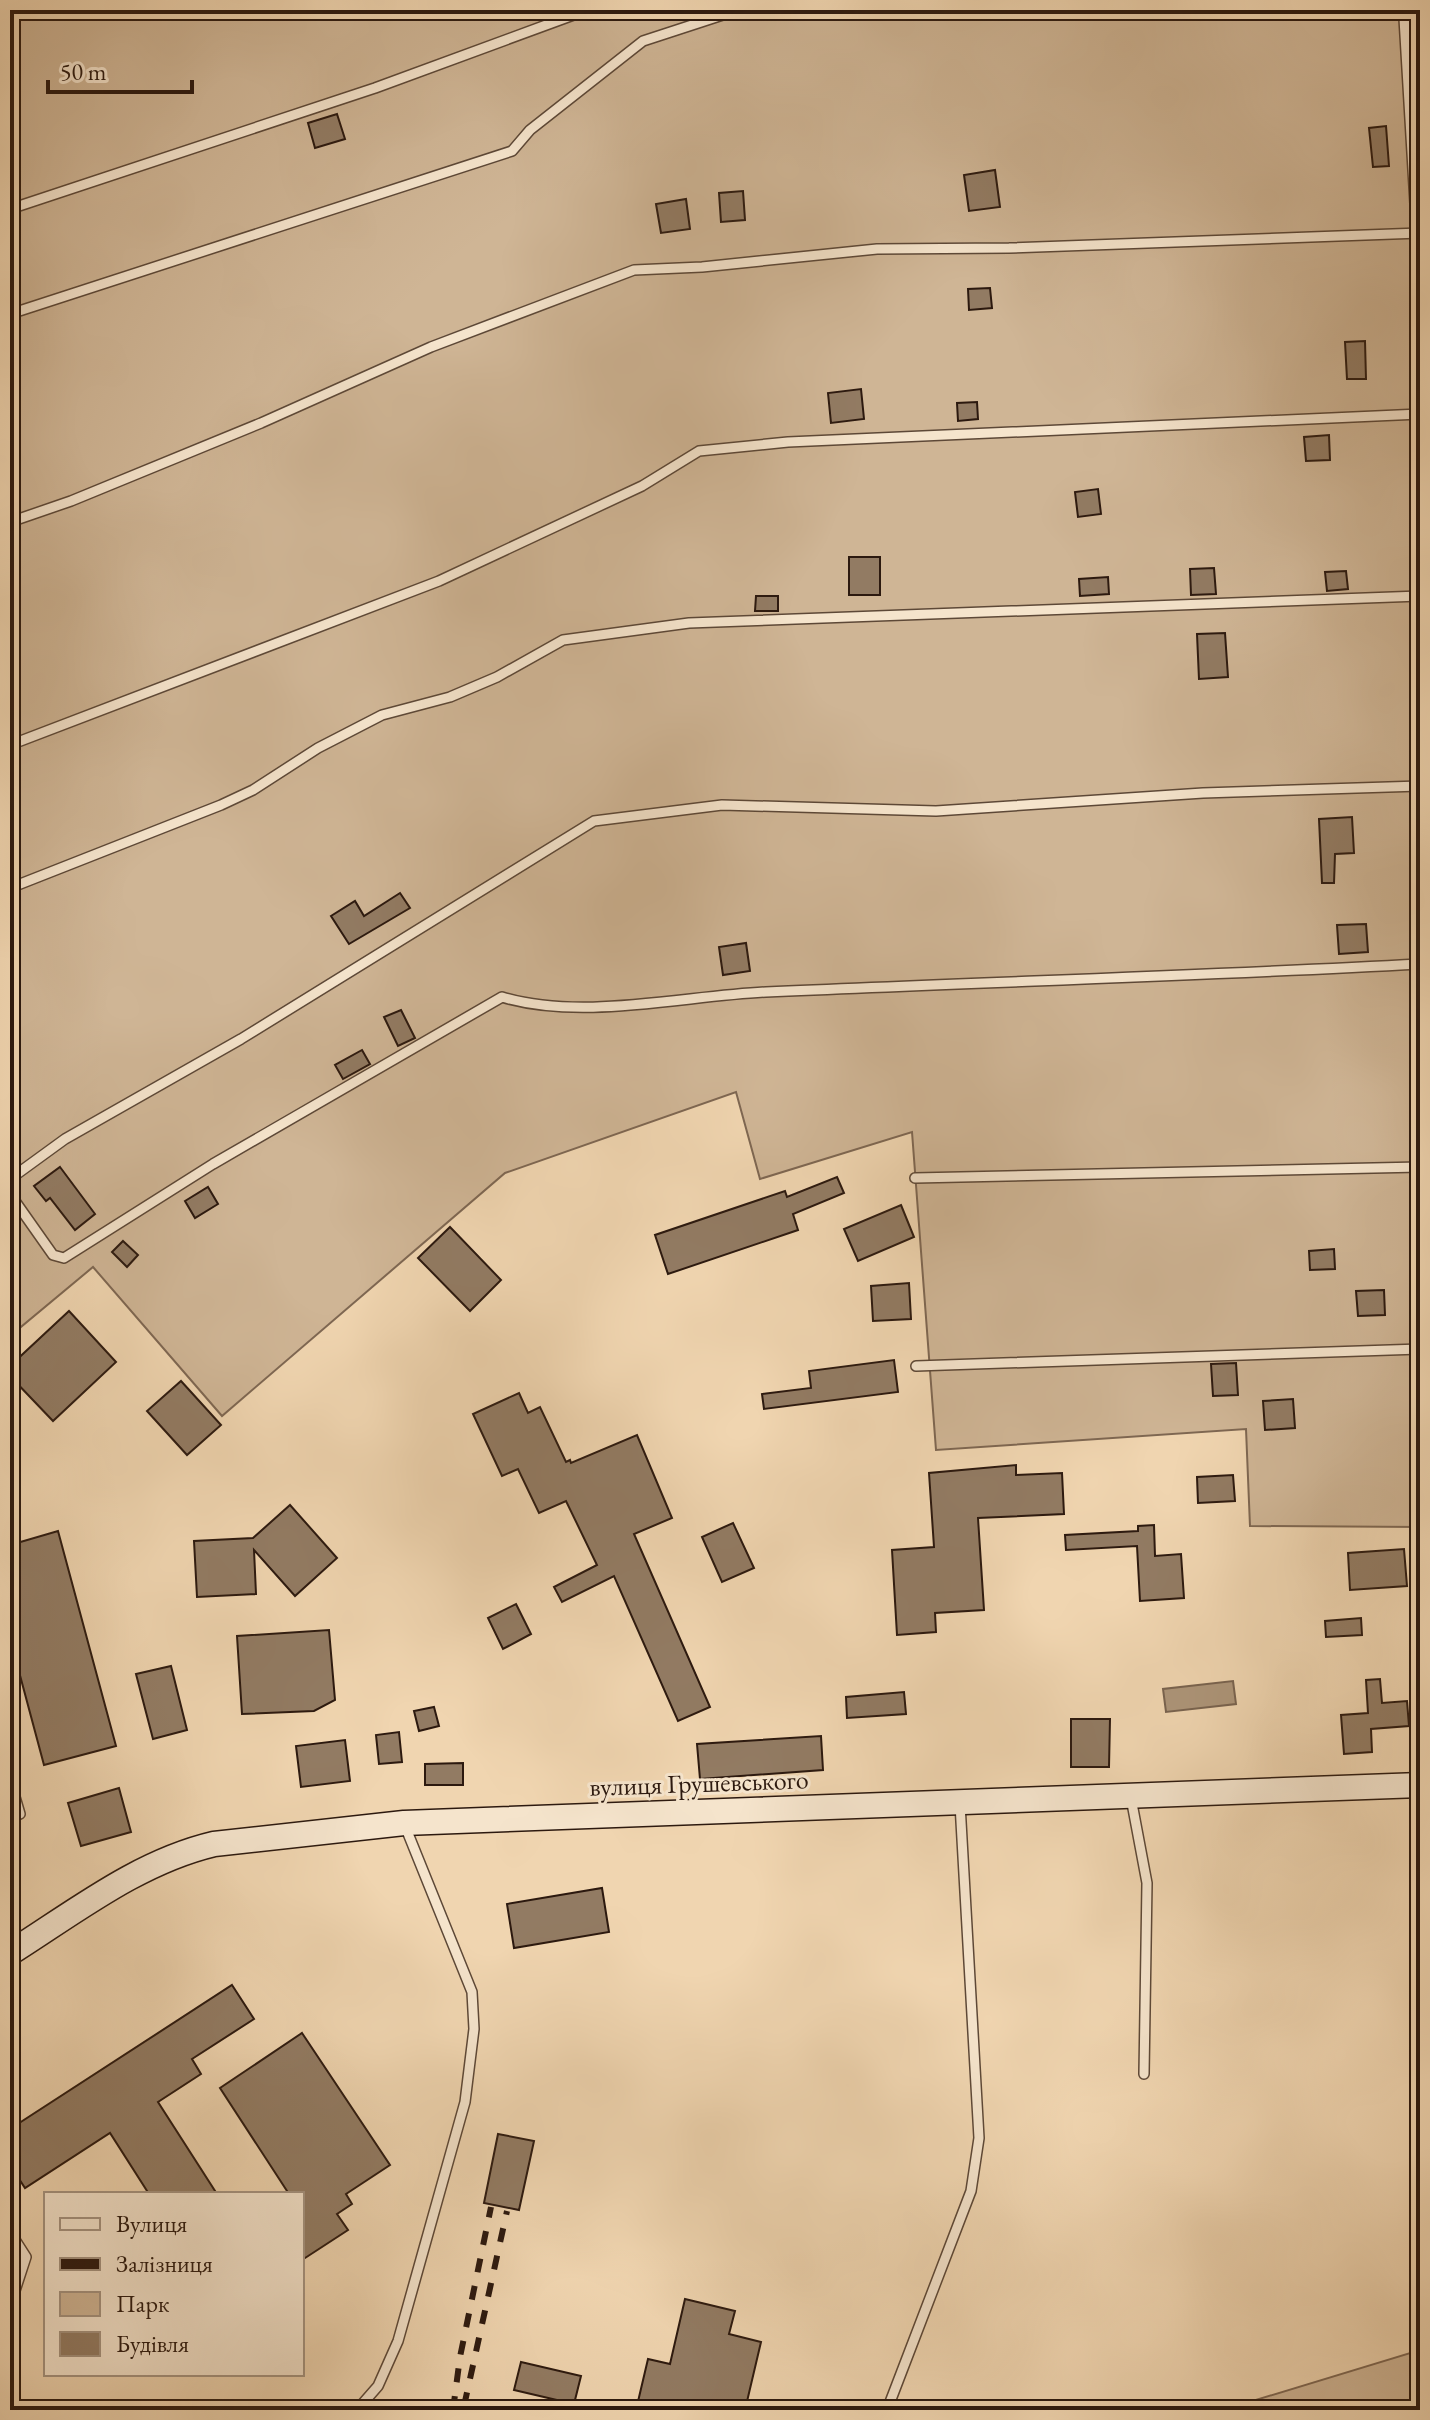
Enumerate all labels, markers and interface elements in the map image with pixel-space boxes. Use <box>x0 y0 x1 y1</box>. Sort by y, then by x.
scale bar <box>48 44 192 94</box>
text: 50 m <box>60 56 107 87</box>
street label: вулиця Грушевського <box>589 1762 809 1804</box>
legend <box>44 2192 304 2376</box>
text: Вулиця <box>116 2208 188 2239</box>
text: Залізниця <box>116 2248 213 2279</box>
text: Парк <box>116 2288 170 2319</box>
text: Будівля <box>116 2328 189 2359</box>

